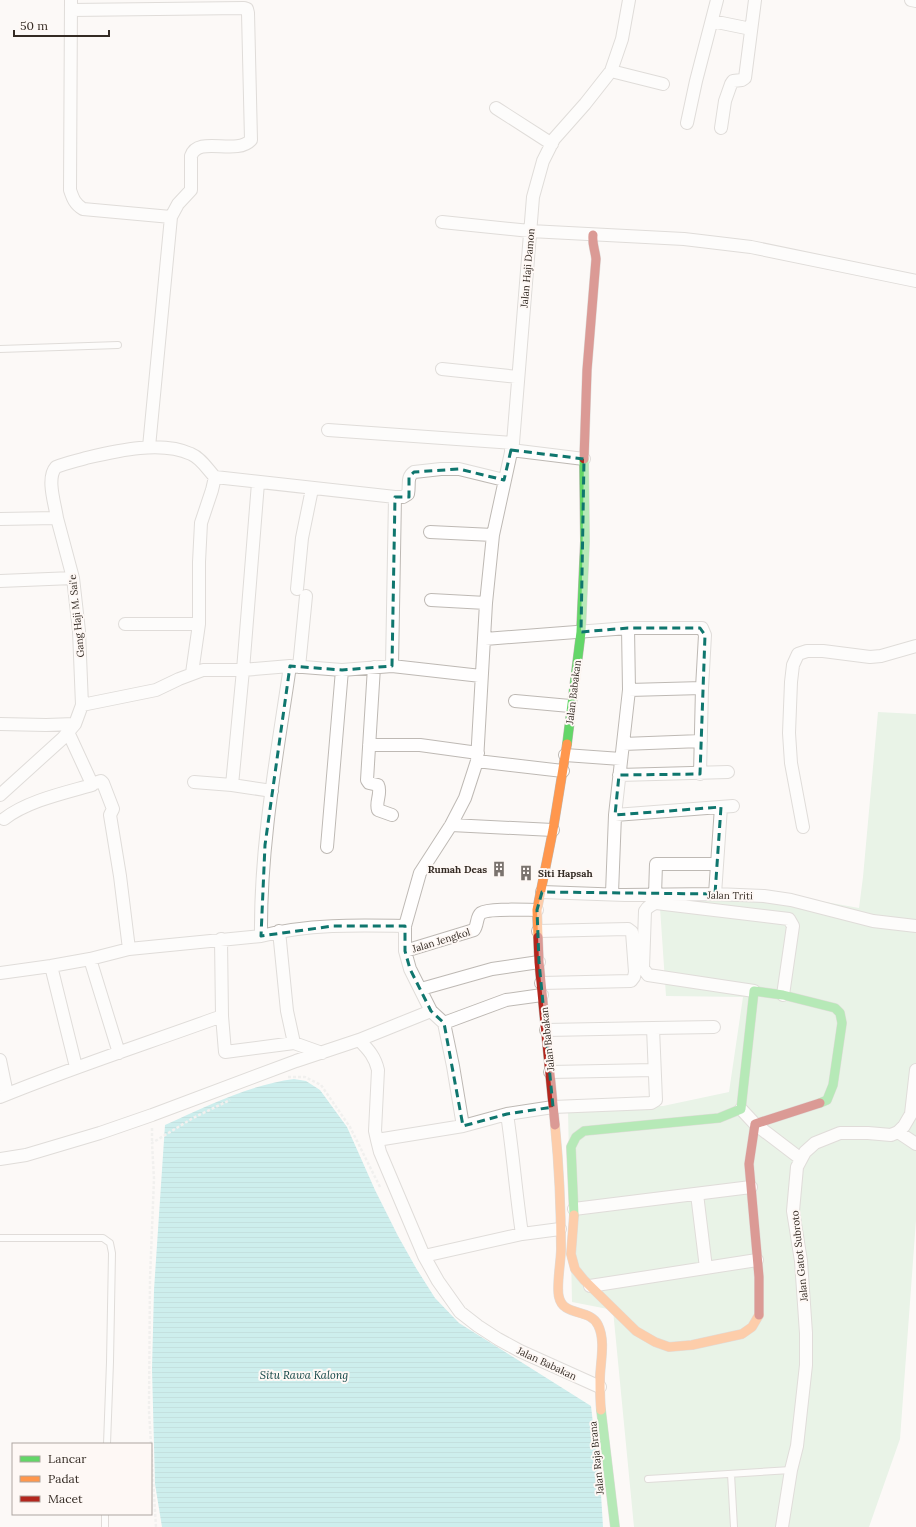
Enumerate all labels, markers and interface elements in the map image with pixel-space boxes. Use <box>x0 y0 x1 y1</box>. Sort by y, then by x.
scale bar <box>14 12 109 38</box>
text: 50 m <box>20 18 48 33</box>
street label: Jalan Haji Damon <box>517 228 537 309</box>
street label: Gang Haji M. Sai'e <box>66 573 87 658</box>
street label: Jalan Babakan <box>563 659 584 726</box>
building icon: Rumah Deas <box>490 860 508 878</box>
place label: Rumah Deas <box>428 863 487 876</box>
building icon: Siti Hapsah <box>517 864 535 882</box>
place label: Siti Hapsah <box>538 867 593 880</box>
street label: Jalan Triti <box>706 889 753 902</box>
street label: Jalan Jengkol <box>410 925 472 956</box>
street label: Jalan Babakan <box>538 1006 557 1073</box>
street label: Jalan Gatot Subroto <box>788 1210 811 1303</box>
street label: Jalan Babakan <box>514 1344 579 1383</box>
water label: Situ Rawa Kalong <box>260 1368 349 1382</box>
street label: Jalan Raja Brana <box>586 1420 607 1496</box>
legend <box>12 1443 152 1515</box>
text: Lancar <box>48 1451 87 1466</box>
text: Padat <box>48 1471 80 1486</box>
text: Macet <box>48 1491 83 1506</box>

